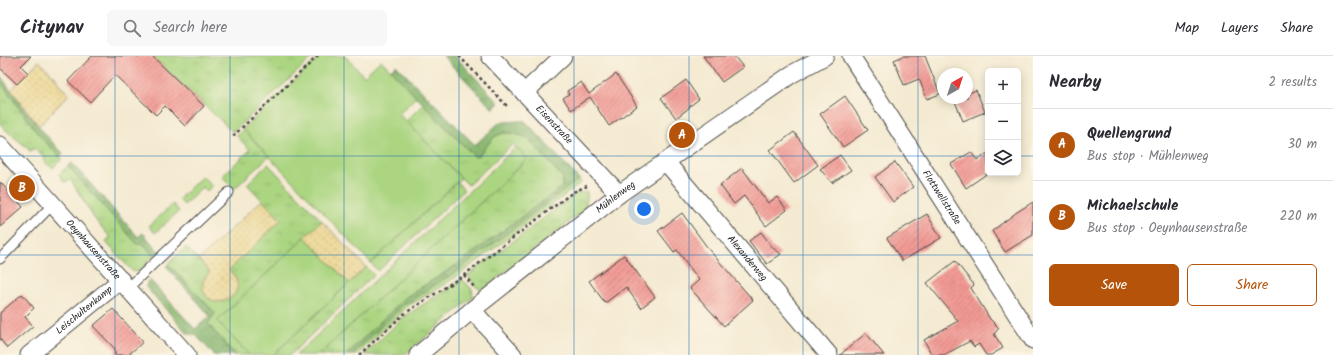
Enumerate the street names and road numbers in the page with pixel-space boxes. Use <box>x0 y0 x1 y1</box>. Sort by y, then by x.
street label: Eisenstraße <box>532 101 577 148</box>
street label: Flottwellstraße <box>918 167 966 229</box>
street label: Mühlenweg <box>592 177 639 217</box>
street label: Oeynhausenstraße <box>62 216 125 284</box>
street label: Alexanderweg <box>723 232 772 285</box>
street label: Leischultenkamp <box>52 282 116 338</box>

